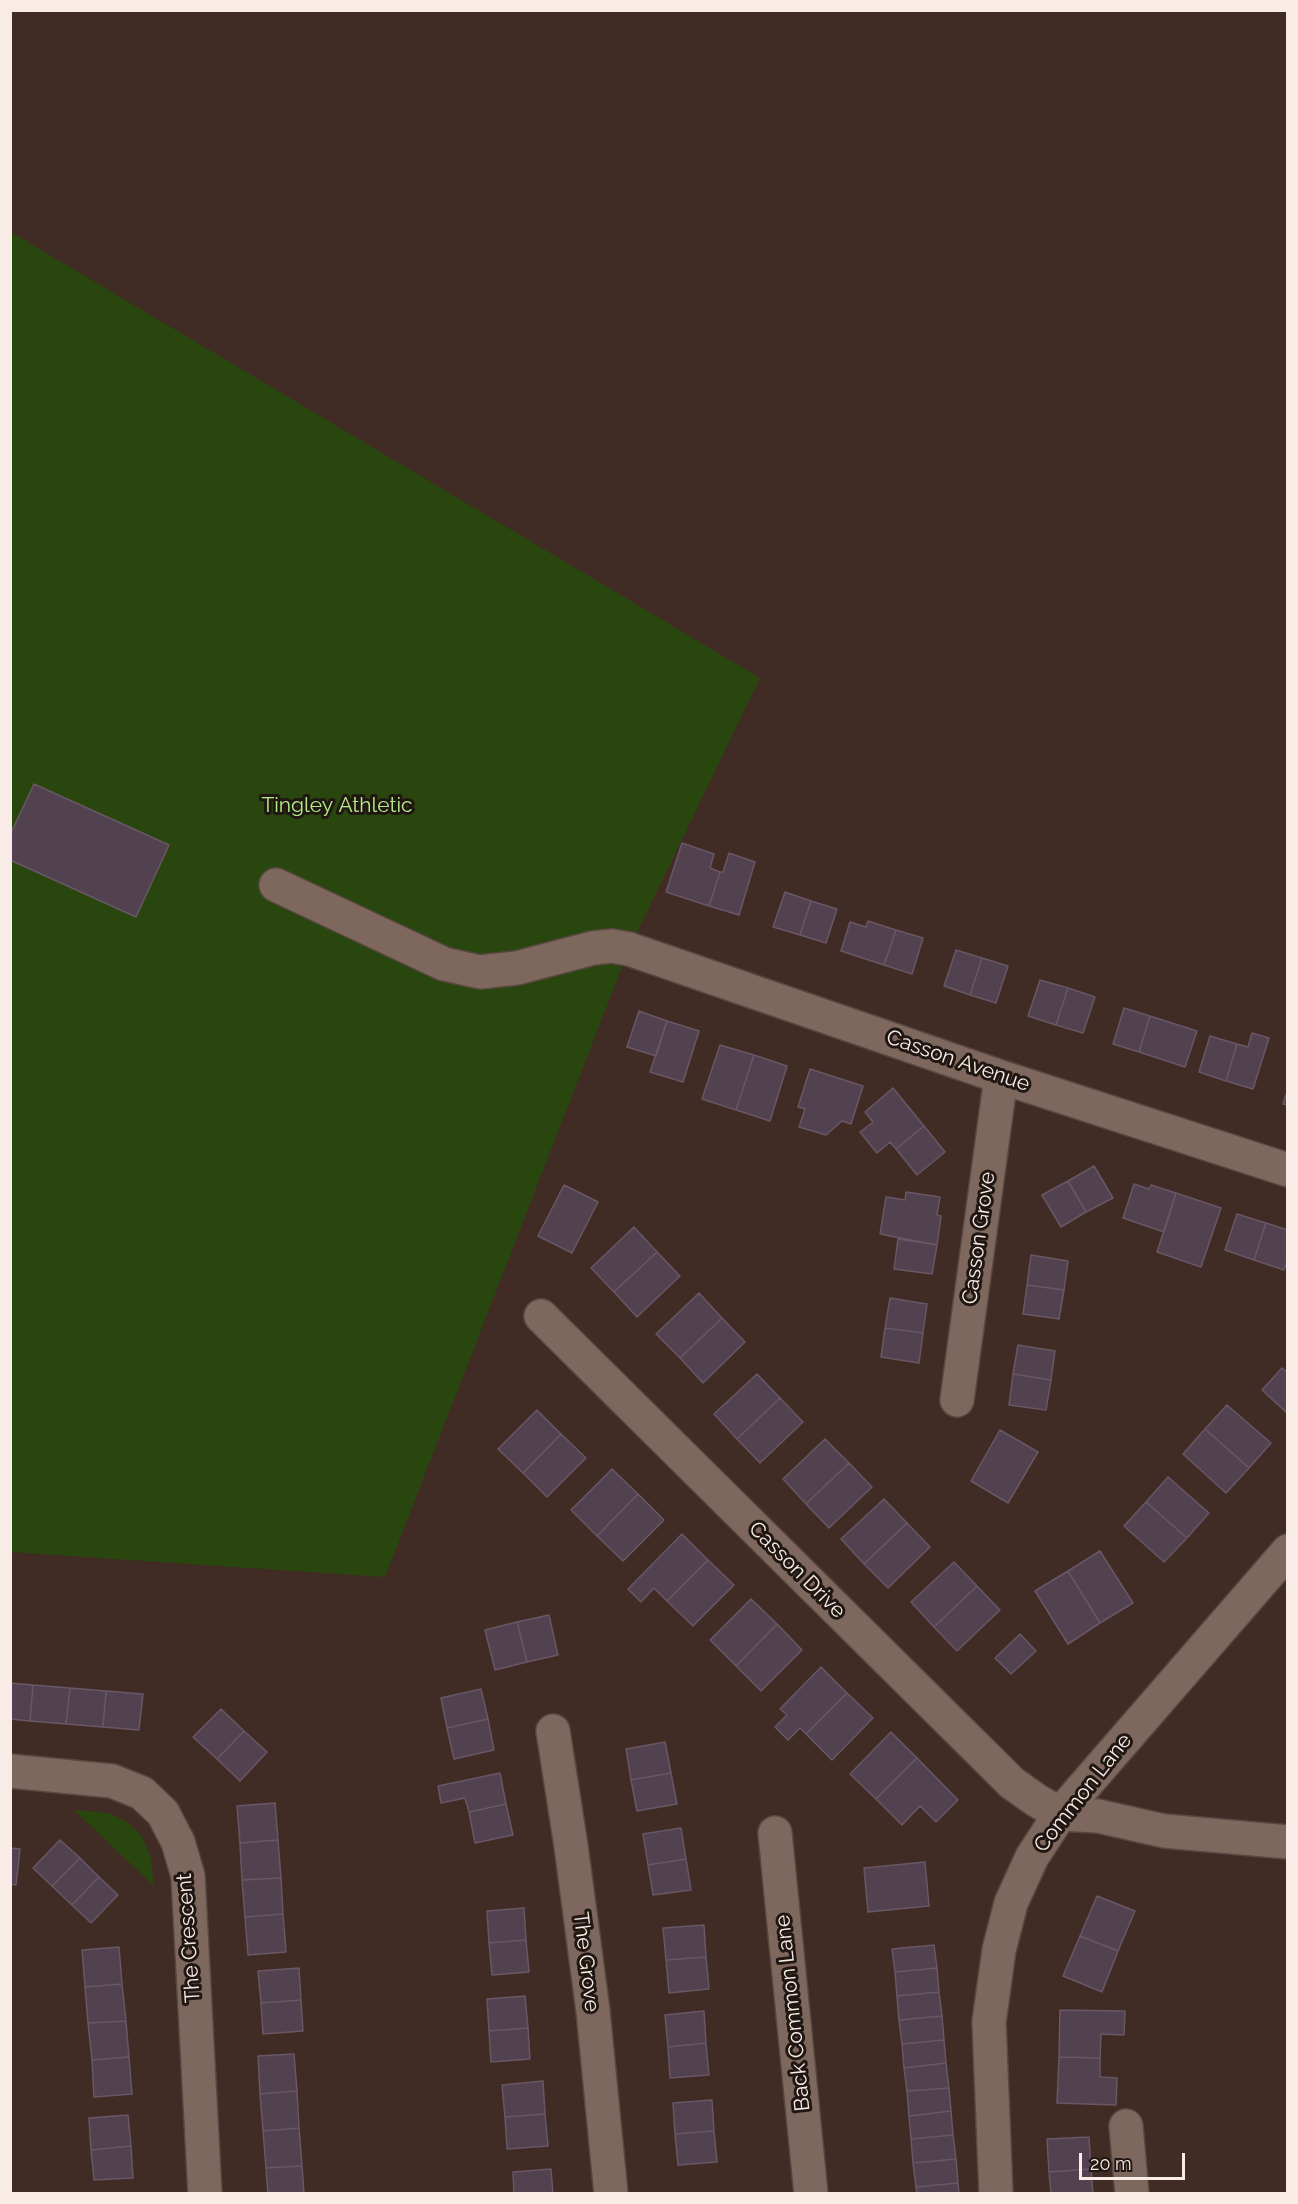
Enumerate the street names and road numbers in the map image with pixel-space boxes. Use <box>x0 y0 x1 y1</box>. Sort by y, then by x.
street label: Casson Avenue <box>883 1025 1033 1097</box>
street label: Casson Grove <box>957 1170 1001 1306</box>
street label: Casson Drive <box>743 1516 851 1624</box>
street label: Common Lane <box>1029 1729 1137 1857</box>
street label: The Crescent <box>172 1872 206 2004</box>
street label: The Grove <box>567 1911 605 2013</box>
street label: Back Common Lane <box>770 1914 816 2112</box>

